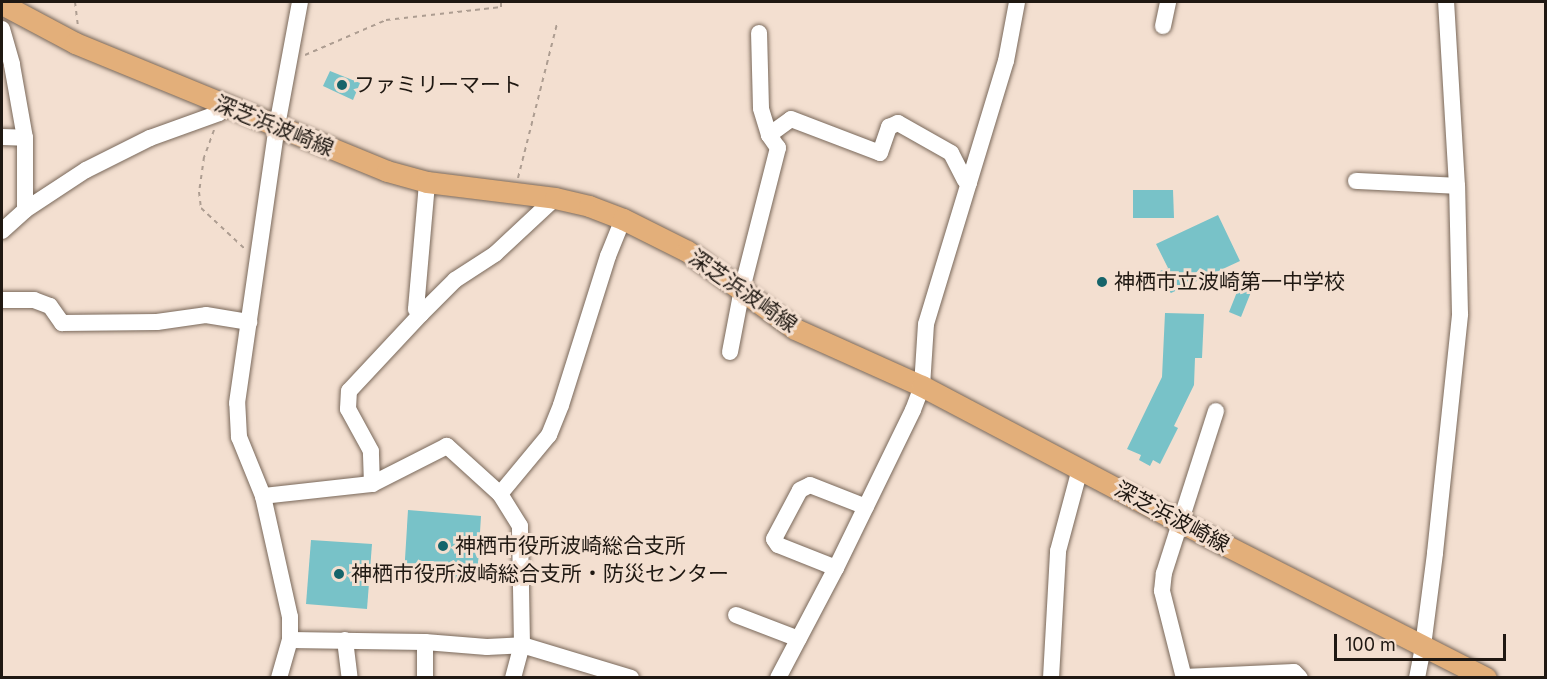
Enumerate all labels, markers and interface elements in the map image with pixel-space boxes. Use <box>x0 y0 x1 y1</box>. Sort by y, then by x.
place label: ファミリーマート <box>354 72 522 98</box>
marker: ファミリーマート <box>335 78 349 92</box>
street label: 深芝浜波崎線 <box>211 91 337 161</box>
street label: 深芝浜波崎線 <box>684 245 802 337</box>
place label: 神栖市立波崎第一中学校 <box>1114 269 1345 295</box>
marker: 神栖市立波崎第一中学校 <box>1095 275 1109 289</box>
street label: 深芝浜波崎線 <box>1110 476 1234 558</box>
place label: 神栖市役所波崎総合支所 <box>455 533 686 559</box>
marker: 神栖市役所波崎総合支所 <box>436 539 450 553</box>
place label: 神栖市役所波崎総合支所・防災センター <box>351 561 729 587</box>
marker: 神栖市役所波崎総合支所・防災センター <box>332 567 346 581</box>
scale bar <box>1337 622 1510 660</box>
text: 100 m <box>1345 634 1396 655</box>

